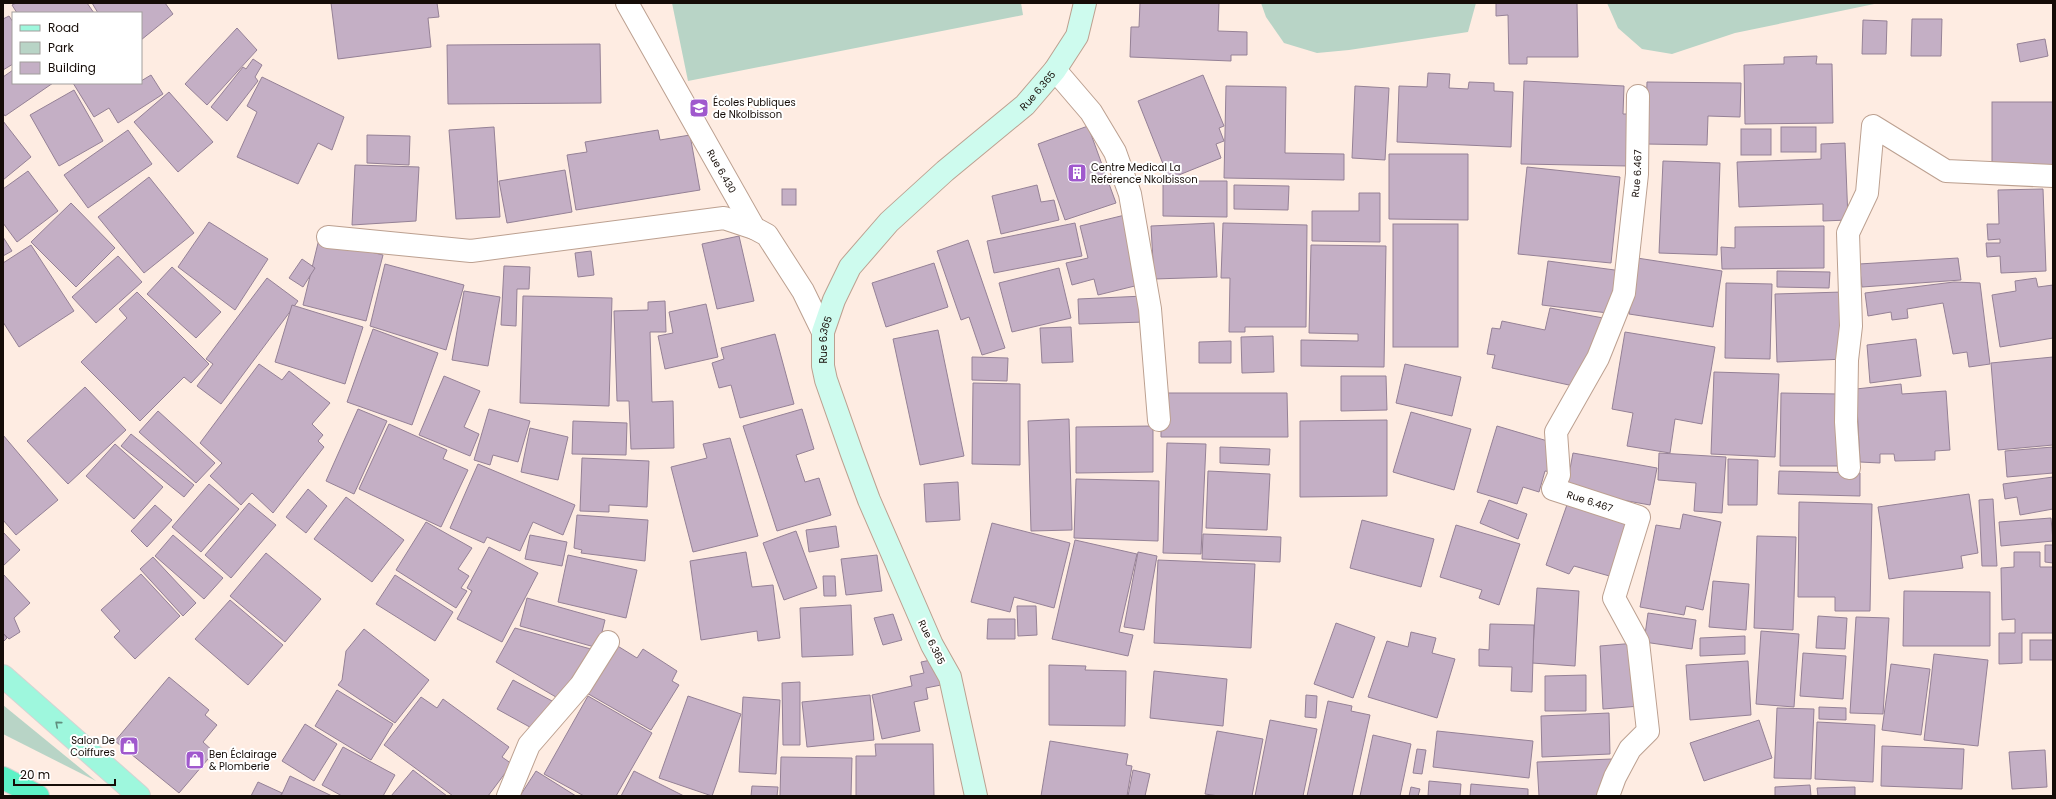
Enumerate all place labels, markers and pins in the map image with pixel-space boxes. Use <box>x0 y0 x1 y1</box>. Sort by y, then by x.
place label: Écoles Publiques de Nkolbisson <box>713 95 796 122</box>
school or university icon: Écoles Publiques de Nkolbisson <box>688 97 710 119</box>
place label: Centre Medical La Reference Nkolbisson <box>1091 160 1198 187</box>
building icon: Centre Medical La Reference Nkolbisson <box>1066 162 1088 184</box>
place label: Salon De Coiffures <box>70 733 115 760</box>
shop icon: Salon De Coiffures <box>118 735 140 757</box>
place label: Ben Éclairage & Plomberie <box>209 747 277 774</box>
shop icon: Ben Éclairage & Plomberie <box>184 749 206 771</box>

